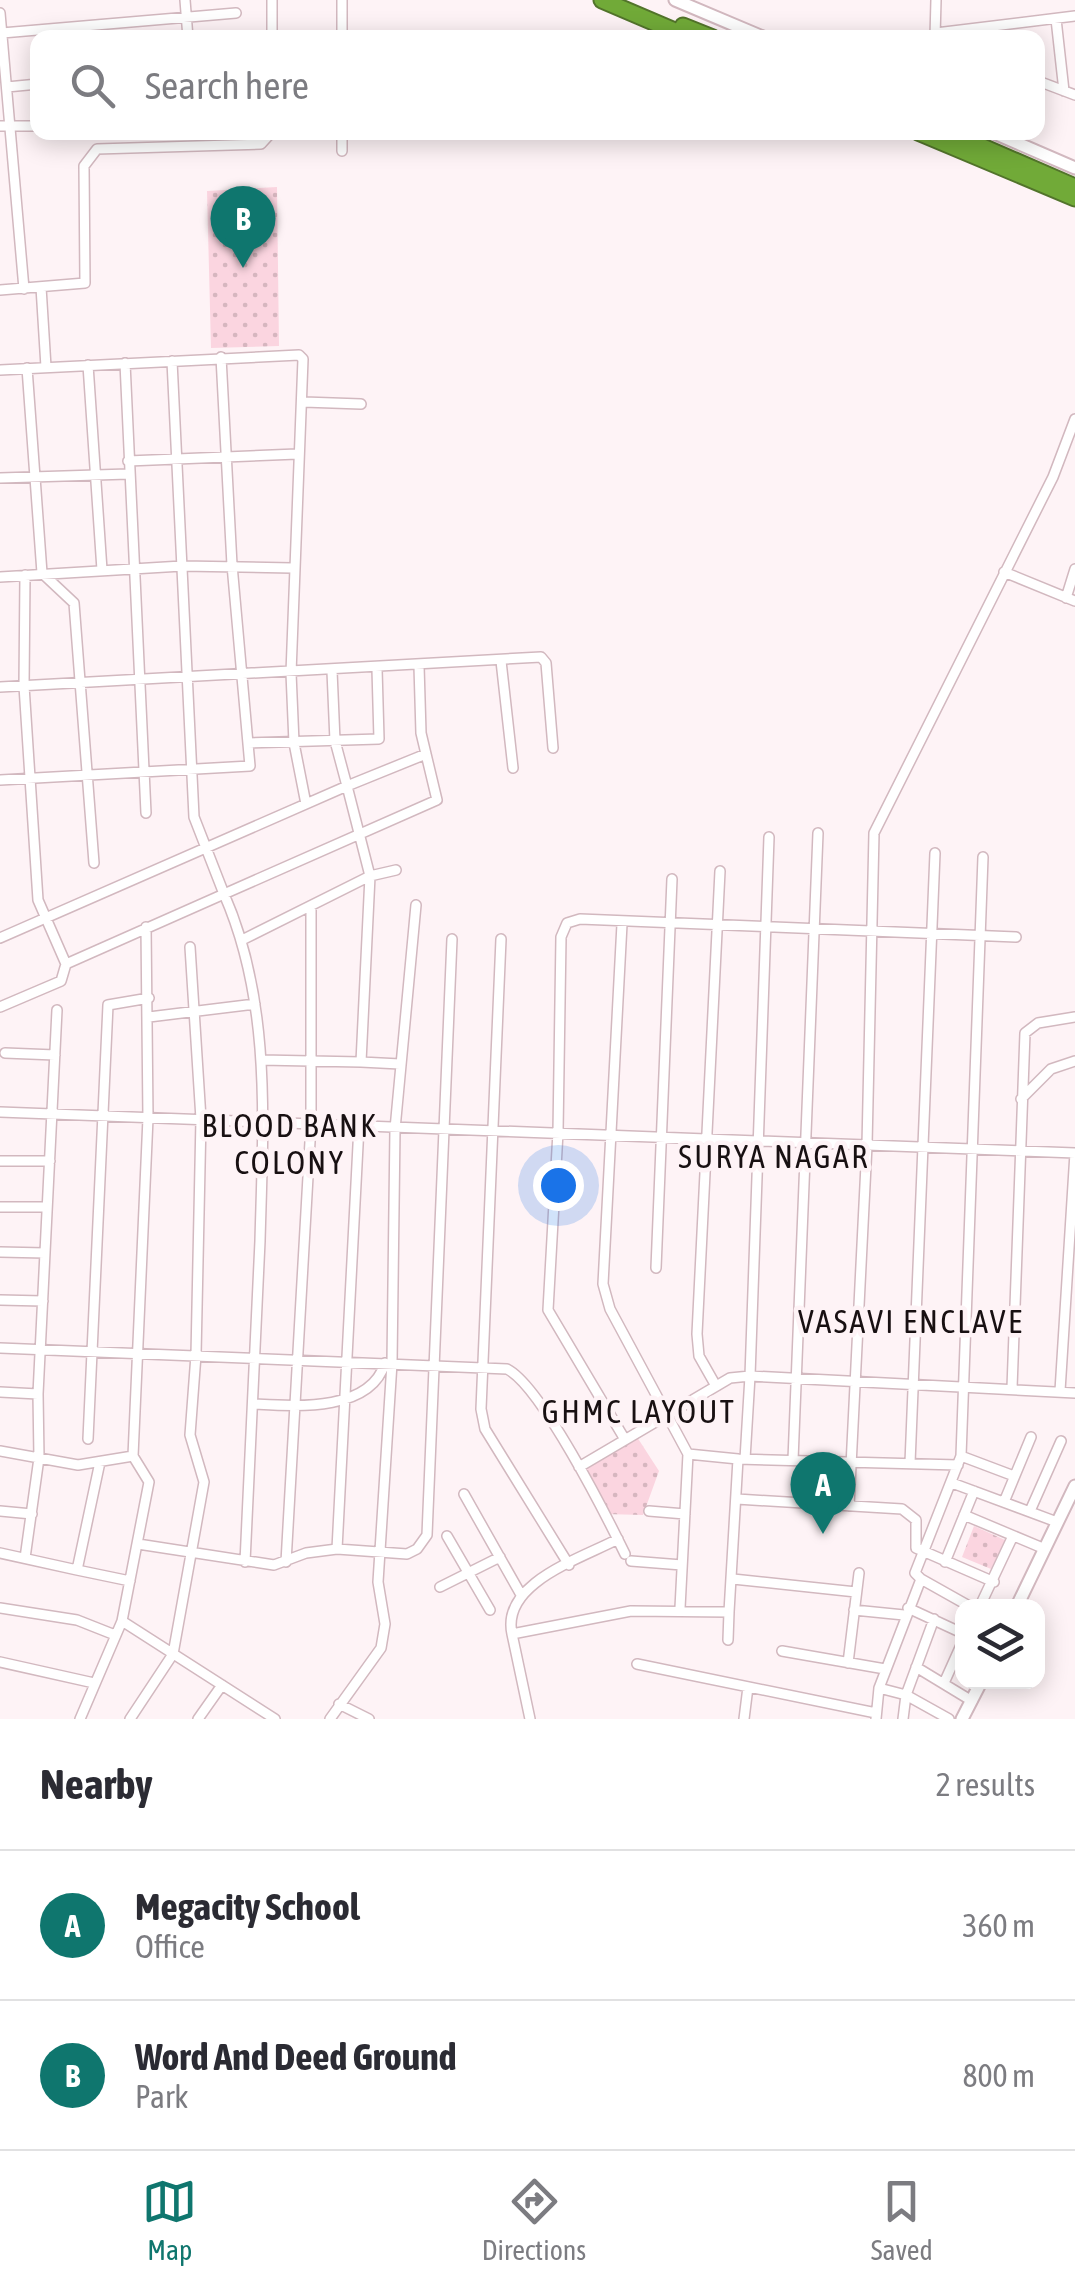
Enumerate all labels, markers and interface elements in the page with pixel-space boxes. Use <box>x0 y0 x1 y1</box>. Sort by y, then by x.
search box <box>30 30 1045 140</box>
icon: search <box>65 58 120 113</box>
text: Search here <box>145 64 309 107</box>
pin: B <box>210 186 276 268</box>
district label: BLOOD BANK COLONY <box>201 1107 379 1181</box>
district label: SURYA NAGAR <box>678 1138 870 1175</box>
your location <box>533 1160 584 1211</box>
district label: VASAVI ENCLAVE <box>798 1303 1024 1340</box>
district label: GHMC LAYOUT <box>542 1393 736 1430</box>
pin: A <box>790 1452 856 1534</box>
map controls <box>955 1599 1045 1689</box>
button: layers <box>955 1599 1045 1689</box>
text: Nearby <box>40 1760 153 1808</box>
text: 2 results <box>936 1766 1035 1803</box>
text: Megacity School <box>135 1885 360 1928</box>
text: A <box>65 1907 80 1944</box>
text: 360 m <box>962 1907 1035 1944</box>
text: Office <box>135 1928 205 1965</box>
text: Word And Deed Ground <box>135 2035 457 2078</box>
text: B <box>65 2057 80 2094</box>
text: 800 m <box>962 2057 1035 2094</box>
text: Park <box>135 2078 188 2115</box>
tab: Map <box>142 2174 197 2266</box>
tab: Directions <box>482 2174 586 2266</box>
tab: Saved <box>871 2174 933 2266</box>

